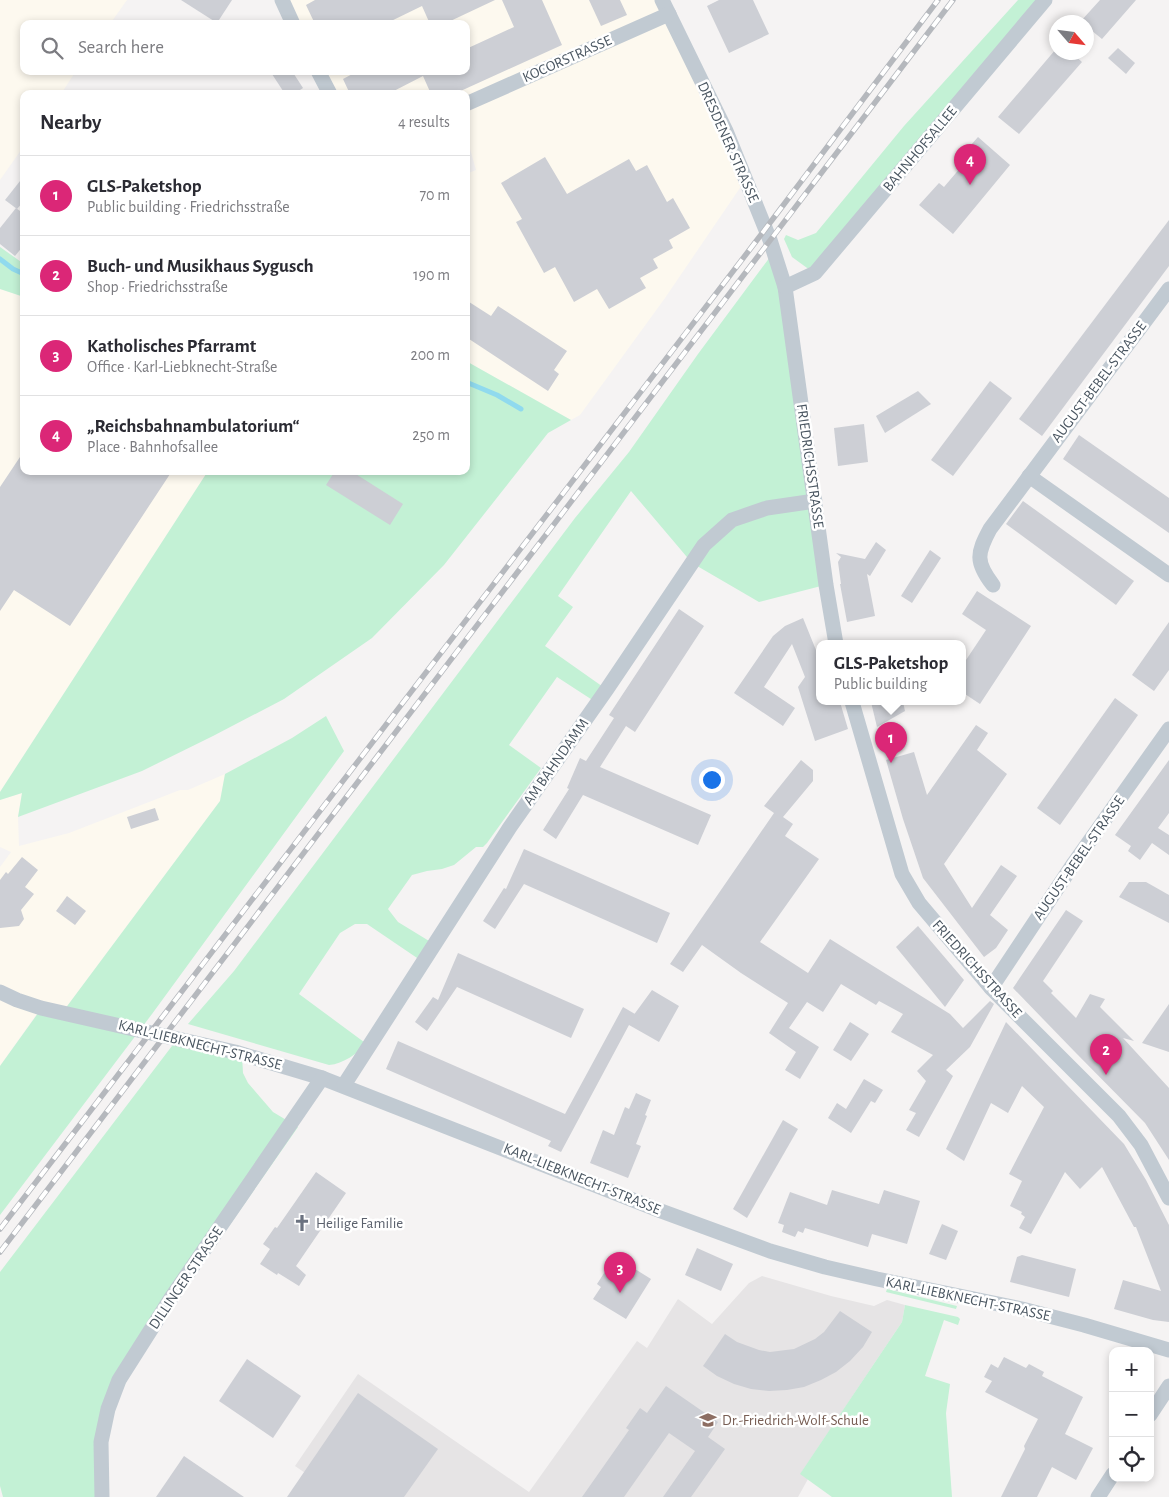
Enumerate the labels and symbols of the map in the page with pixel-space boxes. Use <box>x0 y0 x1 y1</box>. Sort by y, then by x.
north arrow <box>1049 15 1094 60</box>
street label: KOCORSTRASSE <box>520 33 614 85</box>
street label: DRESDENER STRASSE <box>695 80 761 204</box>
street label: BAHNHOFSALLEE <box>880 104 960 194</box>
pin: 4 <box>954 144 986 185</box>
street label: AUGUST-BEBEL-STRASSE <box>1049 319 1149 445</box>
street label: FRIEDRICHSSTRASSE <box>794 403 826 529</box>
street label: AM BAHNDAMM <box>521 716 591 808</box>
pin: 1 <box>875 722 907 763</box>
your location <box>699 767 725 793</box>
street label: AUGUST-BEBEL-STRASSE <box>1031 793 1127 923</box>
street label: FRIEDRICHSSTRASSE <box>929 917 1025 1021</box>
street label: KARL-LIEBKNECHT-STRASSE <box>117 1017 283 1073</box>
pin: 2 <box>1090 1034 1122 1075</box>
street label: KARL-LIEBKNECHT-STRASSE <box>501 1141 663 1217</box>
church icon: Heilige Familie <box>292 1213 312 1233</box>
place label: Heilige Familie <box>316 1216 403 1231</box>
street label: DILLINGER STRASSE <box>146 1224 226 1332</box>
pin: 3 <box>604 1252 636 1293</box>
street label: KARL-LIEBKNECHT-STRASSE <box>884 1274 1052 1324</box>
school or university icon: Dr.-Friedrich-Wolf-Schule <box>698 1410 718 1430</box>
place label: Dr.-Friedrich-Wolf-Schule <box>722 1413 869 1428</box>

